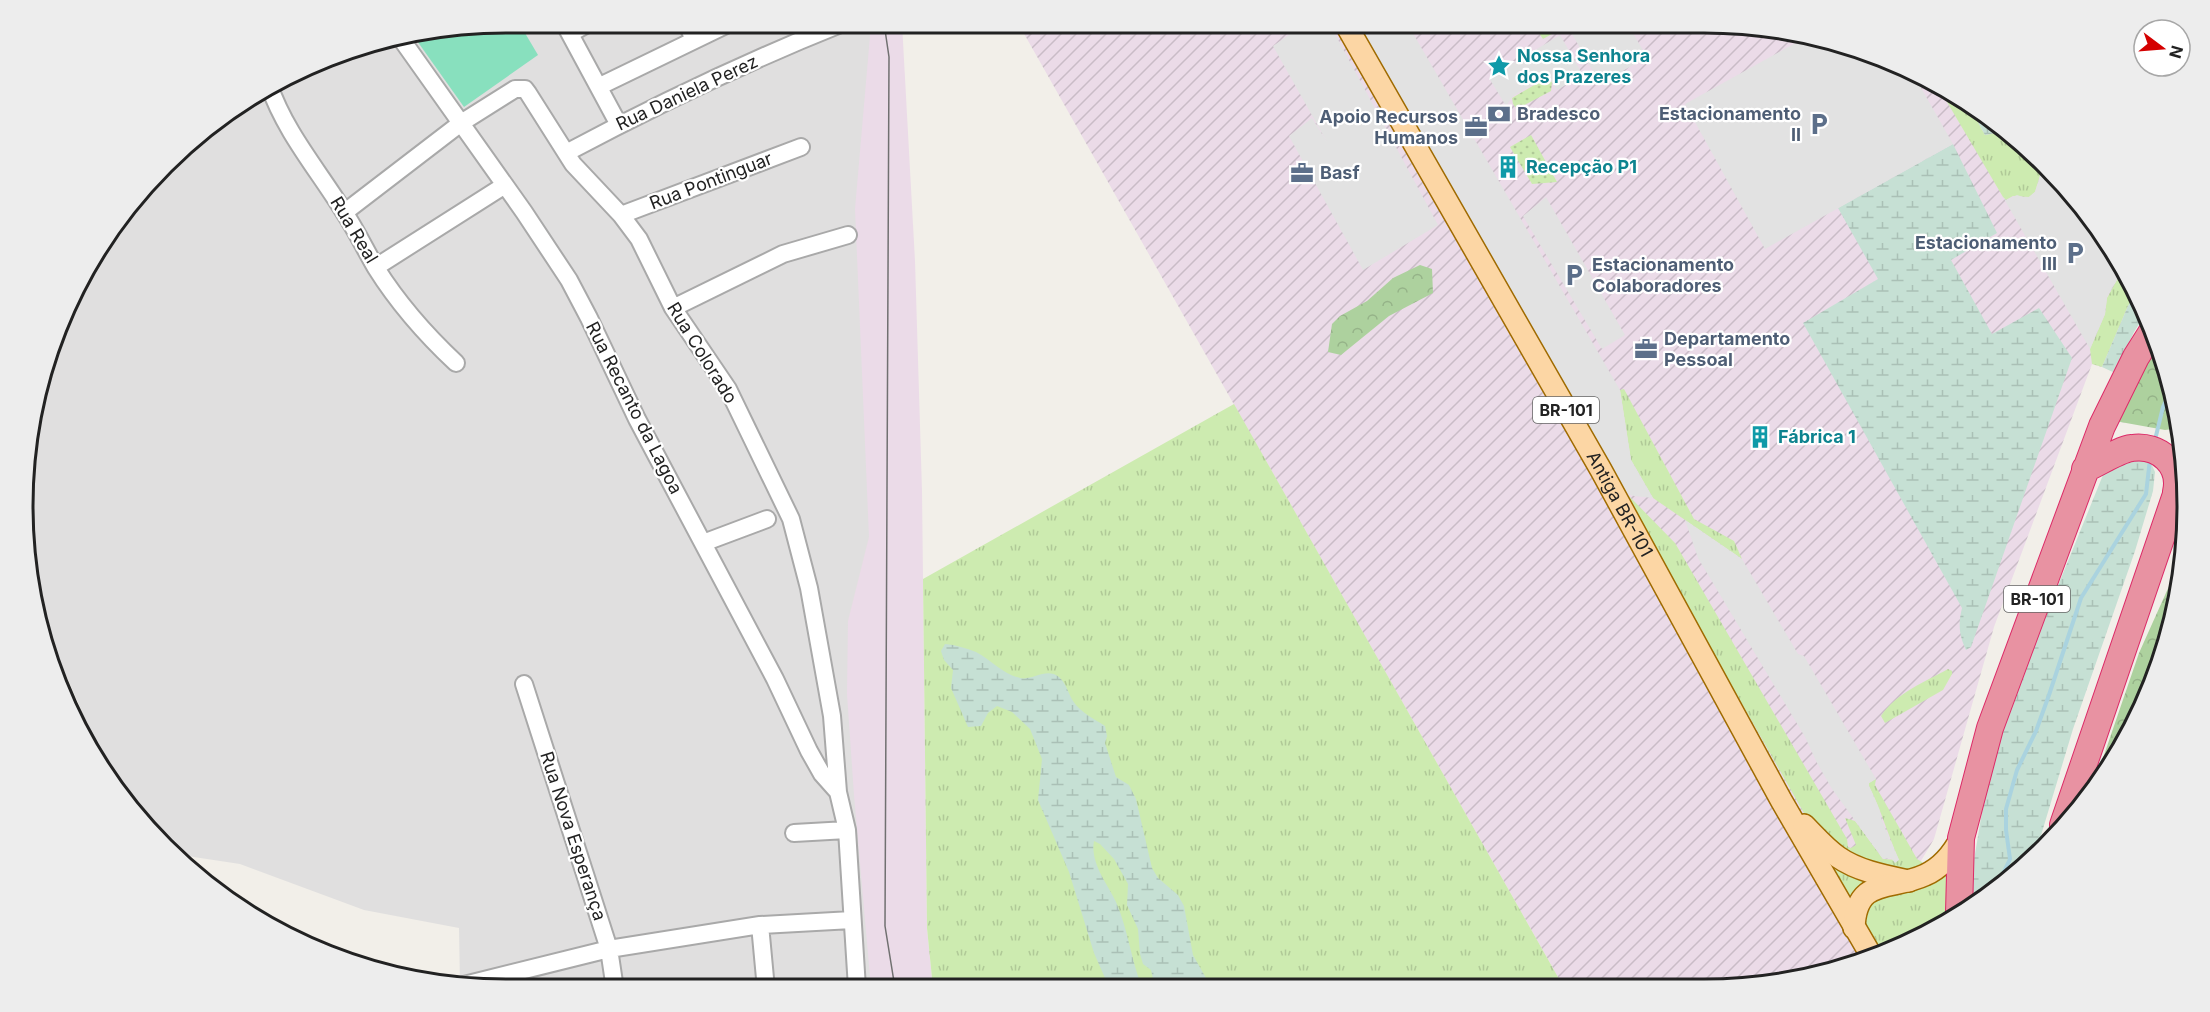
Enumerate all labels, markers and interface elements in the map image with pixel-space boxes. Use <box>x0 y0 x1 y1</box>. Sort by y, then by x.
north arrow <box>2132 18 2192 78</box>
text: N <box>2165 44 2188 61</box>
place label: Nossa Senhora dos Prazeres <box>1517 45 1650 87</box>
street label: Rua Daniela Perez <box>613 50 761 135</box>
place icon: Nossa Senhora dos Prazeres <box>1486 53 1512 79</box>
bank icon: Bradesco <box>1486 101 1512 127</box>
place label: Bradesco <box>1517 103 1600 124</box>
place label: Estacionamento II <box>1659 103 1801 145</box>
place label: Apoio Recursos Humanos <box>1319 106 1458 148</box>
parking icon: Estacionamento II <box>1806 111 1832 137</box>
office icon: Apoio Recursos Humanos <box>1463 114 1489 140</box>
street label: Rua Pontinguar <box>647 147 775 214</box>
building icon: Recepção P1 <box>1495 154 1521 180</box>
place label: Recepção P1 <box>1526 156 1637 177</box>
office icon: Basf <box>1289 160 1315 186</box>
place label: Basf <box>1320 162 1360 183</box>
street label: Rua Real <box>326 193 382 267</box>
place label: Estacionamento III <box>1915 232 2057 274</box>
parking icon: Estacionamento III <box>2062 240 2088 266</box>
place label: Estacionamento Colaboradores <box>1592 254 1734 296</box>
parking icon: Estacionamento Colaboradores <box>1561 262 1587 288</box>
street label: Rua Colorado <box>663 298 742 407</box>
street label: Rua Recanto da Lagoa <box>582 318 687 497</box>
place label: Departamento Pessoal <box>1664 328 1790 370</box>
office icon: Departamento Pessoal <box>1633 336 1659 362</box>
road number: BR-101 <box>1533 397 1599 423</box>
building icon: Fábrica 1 <box>1747 424 1773 450</box>
place label: Fábrica 1 <box>1778 426 1856 447</box>
street label: Antiga BR-101 <box>1583 447 1657 560</box>
road number: BR-101 <box>2004 586 2070 612</box>
street label: Rua Nova Esperança <box>536 749 611 923</box>

